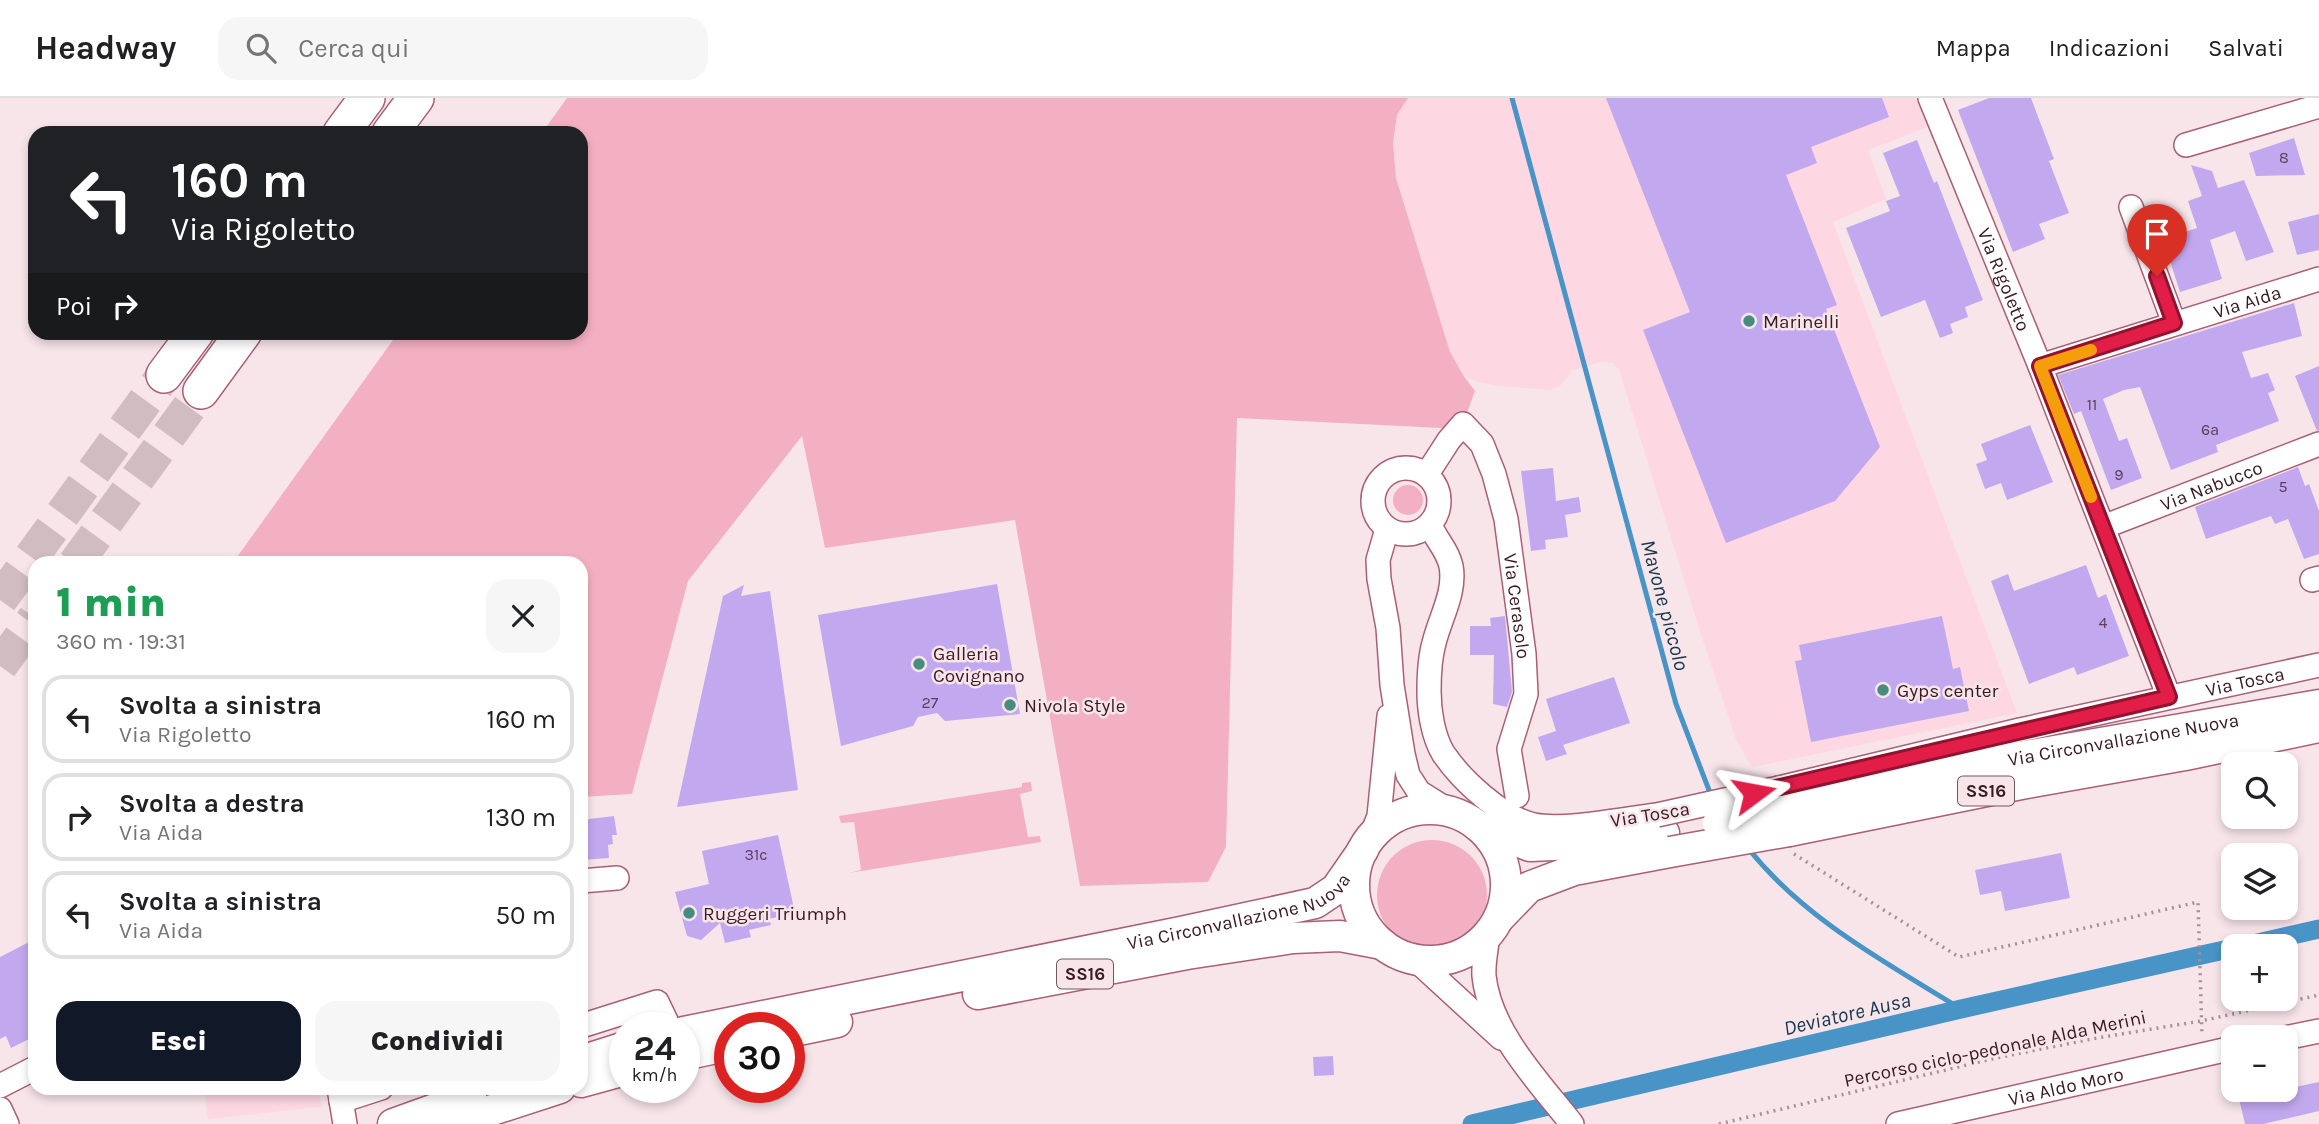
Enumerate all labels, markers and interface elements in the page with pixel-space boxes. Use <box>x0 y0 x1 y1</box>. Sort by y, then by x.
search box <box>218 17 708 80</box>
text: Headway <box>35 29 176 67</box>
icon: search <box>242 29 280 67</box>
text: Cerca qui <box>298 33 410 64</box>
text: Mappa <box>1936 34 2011 62</box>
text: Indicazioni <box>2049 34 2170 62</box>
text: Salvati <box>2208 34 2284 62</box>
house number: 8 <box>2279 148 2289 167</box>
text: 160 m <box>171 152 308 209</box>
icon: left <box>56 154 147 245</box>
pin <box>2127 204 2187 276</box>
text: Via Rigoletto <box>171 211 355 248</box>
icon: arrive <box>2138 215 2176 253</box>
street label: Via Rigoletto <box>1973 225 2034 335</box>
street label: Via Aida <box>2211 281 2284 323</box>
icon: right <box>106 287 144 325</box>
text: Poi <box>56 291 92 322</box>
place label: Marinelli <box>1763 311 1840 333</box>
marker: Marinelli <box>1741 313 1757 329</box>
house number: 11 <box>2087 395 2097 414</box>
house number: 6a <box>2201 420 2219 439</box>
street label: Via Nabucco <box>2157 457 2266 516</box>
house number: 9 <box>2114 465 2124 484</box>
house number: 5 <box>2278 477 2288 496</box>
water label: Mavone piccolo <box>1636 537 1694 674</box>
street label: Via Cerasolo <box>1499 552 1535 660</box>
text: 1 min <box>56 577 166 627</box>
button: close <box>486 579 560 653</box>
house number: 4 <box>2099 613 2108 632</box>
text: 360 m · 19:31 <box>56 628 186 655</box>
place label: Galleria Covignano <box>933 643 1025 687</box>
marker: Galleria Covignano <box>911 656 927 672</box>
street label: Via Tosca <box>2204 663 2287 701</box>
place label: Gyps center <box>1897 680 1999 702</box>
marker: Gyps center <box>1875 682 1891 698</box>
text: Svolta a sinistra <box>119 690 322 721</box>
house number: 27 <box>922 693 939 712</box>
place label: Nivola Style <box>1024 695 1125 717</box>
marker: Nivola Style <box>1002 697 1018 713</box>
icon: left <box>60 700 98 738</box>
text: 160 m <box>487 704 556 735</box>
street label: Via Circonvallazione Nuova <box>2006 709 2241 771</box>
text: Via Rigoletto <box>119 721 252 748</box>
map controls <box>2221 752 2298 1102</box>
button: search <box>2221 752 2298 829</box>
position arrow <box>1717 756 1791 830</box>
road number: SS16 <box>1958 776 2014 806</box>
text: Svolta a destra <box>119 788 305 819</box>
icon: right <box>60 798 98 836</box>
street label: Via Tosca <box>1609 798 1691 832</box>
text: 130 m <box>486 802 556 833</box>
text: Via Aida <box>119 819 203 846</box>
button: layers <box>2221 843 2298 920</box>
house number: 31c <box>745 845 768 864</box>
street label: Via Circonvallazione Nuova <box>1125 870 1355 955</box>
text: Svolta a sinistra <box>119 886 322 917</box>
icon: left <box>60 896 98 934</box>
text: 50 m <box>495 900 556 931</box>
place label: Ruggeri Triumph <box>703 903 847 925</box>
marker: Ruggeri Triumph <box>681 905 697 921</box>
text: Via Aida <box>119 917 203 944</box>
button: + <box>2221 934 2298 1011</box>
road number: SS16 <box>1057 960 1113 988</box>
water label: Deviatore Ausa <box>1781 988 1913 1040</box>
button: Esci <box>56 1001 301 1081</box>
button: Condividi <box>315 1001 560 1081</box>
street label: Percorso ciclo-pedonale Alda Merini <box>1842 1006 2148 1092</box>
speed limit sign: 30 <box>714 1012 805 1103</box>
button: − <box>2221 1025 2298 1102</box>
text: 24 <box>634 1028 676 1069</box>
street label: Via Aldo Moro <box>2006 1063 2126 1111</box>
text: km/h <box>632 1064 677 1086</box>

